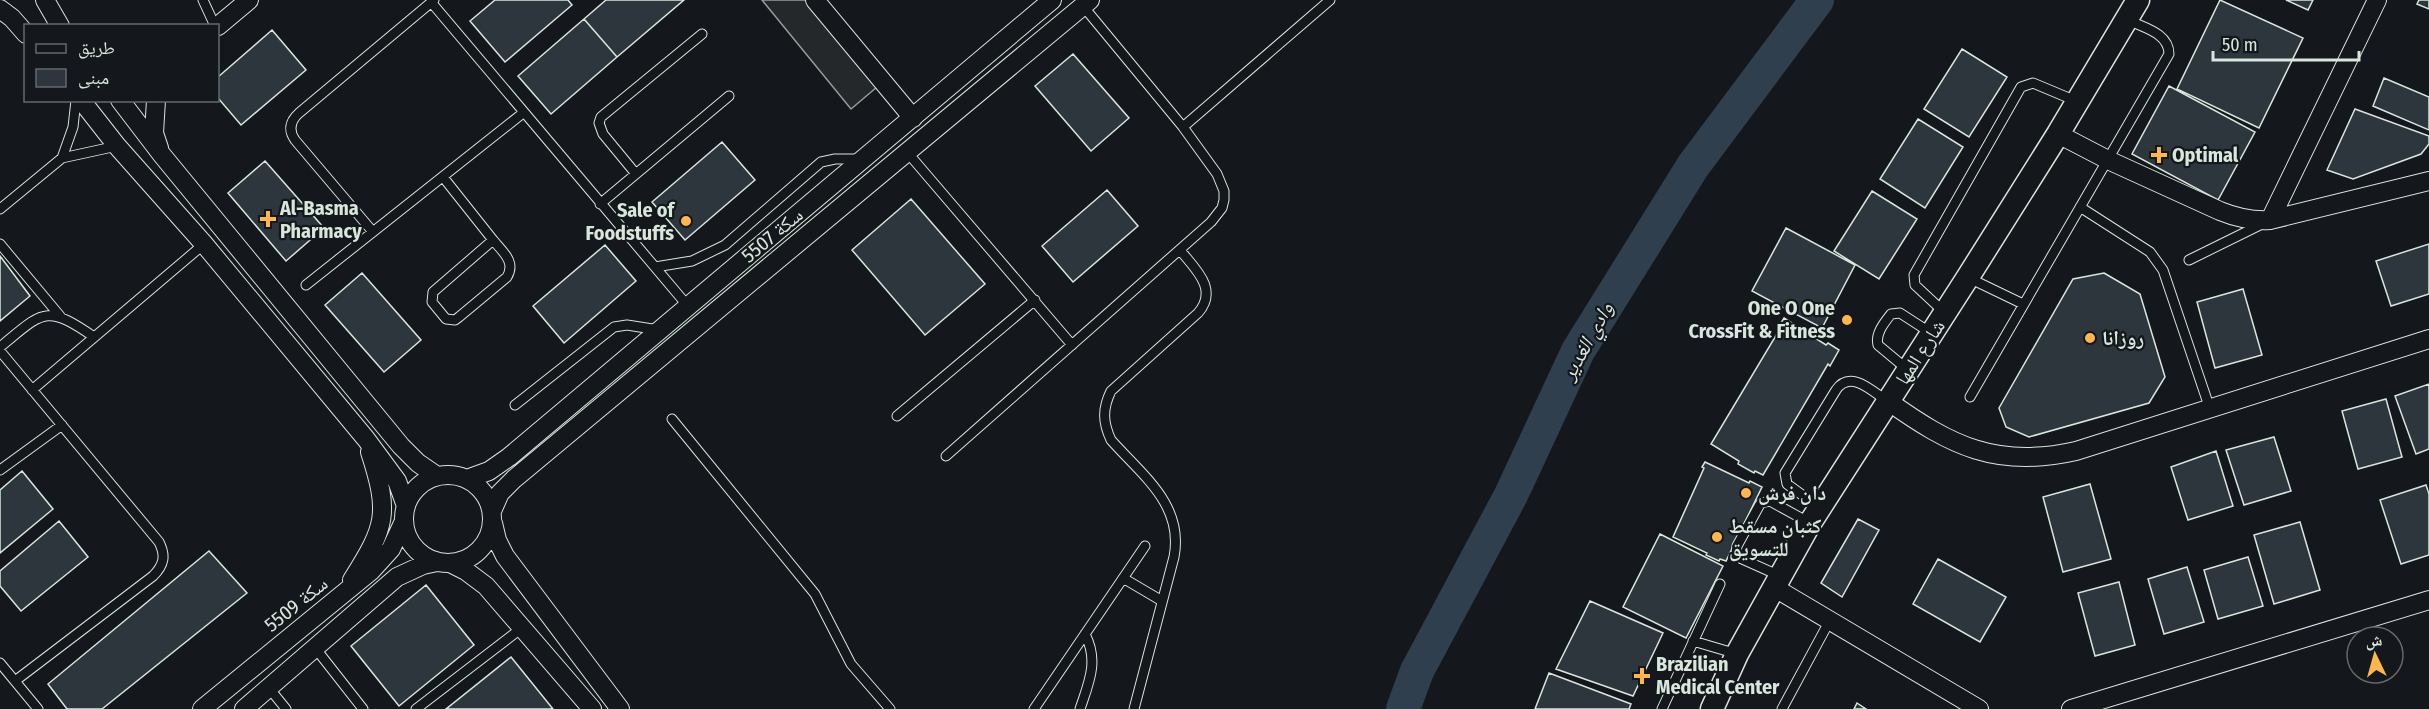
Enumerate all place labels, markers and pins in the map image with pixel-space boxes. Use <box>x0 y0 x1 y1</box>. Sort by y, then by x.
place label: Optimal <box>2172 143 2239 167</box>
marker: Optimal <box>2150 146 2168 164</box>
place label: Al-Basma Pharmacy <box>279 196 362 243</box>
place label: Sale of Foodstuffs <box>586 198 675 245</box>
marker: Al-Basma Pharmacy <box>261 212 275 226</box>
marker: Sale of Foodstuffs <box>679 214 693 228</box>
place label: One O One CrossFit & Fitness <box>1689 296 1835 343</box>
marker: One O One CrossFit & Fitness <box>1840 313 1854 327</box>
place label: روزانا <box>2102 326 2144 350</box>
marker: روزانا <box>2083 331 2097 345</box>
place label: دان فرش <box>1758 481 1826 505</box>
marker: دان فرش <box>1739 486 1753 500</box>
place label: كثبان مسقط للتسويق <box>1729 514 1821 562</box>
marker: كثبان مسقط للتسويق <box>1710 530 1724 544</box>
place label: Brazilian Medical Center <box>1656 652 1780 699</box>
marker: Brazilian Medical Center <box>1633 667 1651 685</box>

